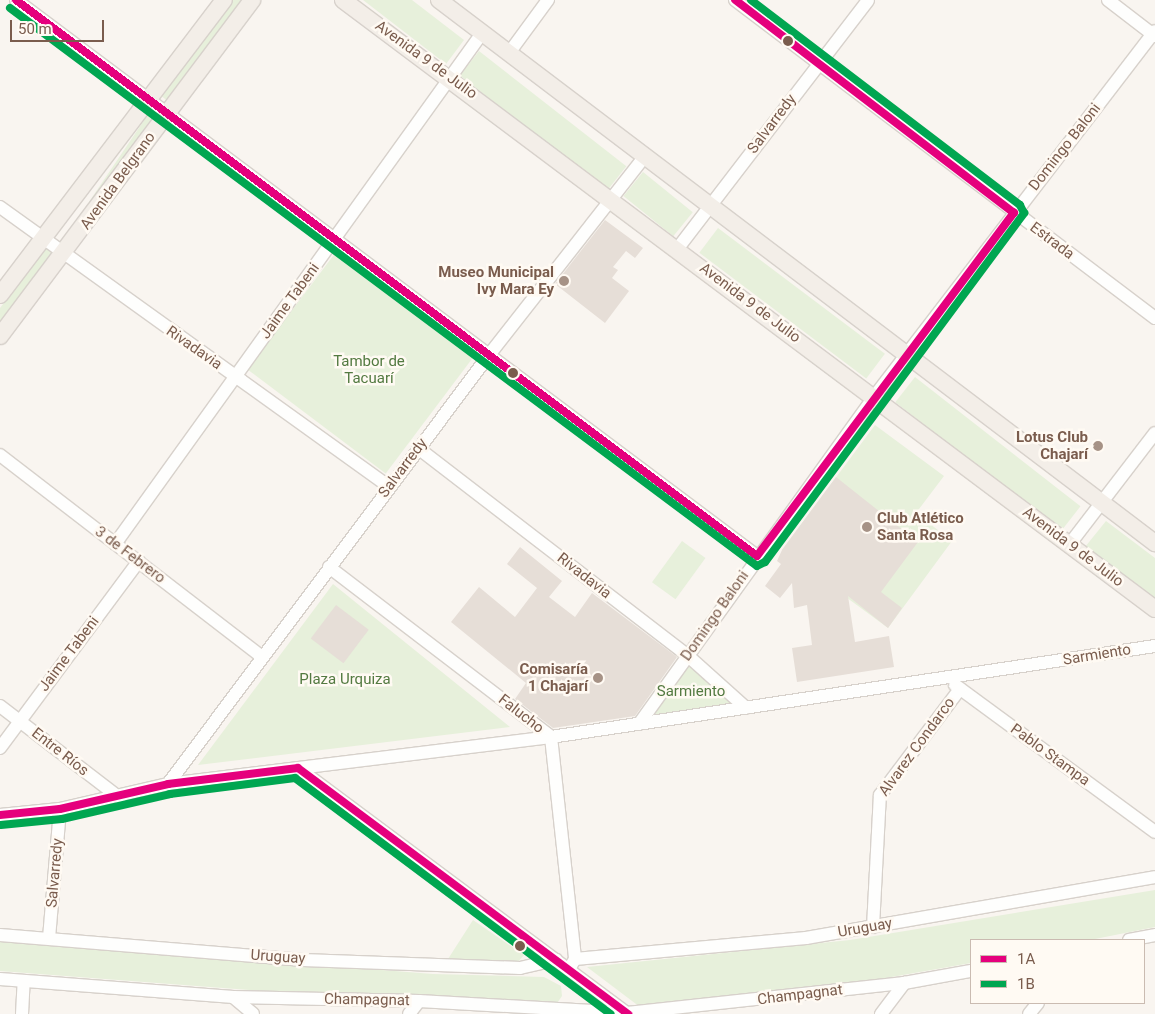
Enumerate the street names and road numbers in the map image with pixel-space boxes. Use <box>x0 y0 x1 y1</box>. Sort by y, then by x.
street label: Avenida 9 de Julio <box>372 17 480 103</box>
street label: Salvarredy <box>744 91 800 157</box>
street label: Domingo Baloni <box>1025 100 1105 194</box>
street label: Avenida Belgrano <box>77 129 159 233</box>
street label: Estrada <box>1026 219 1078 263</box>
street label: Avenida 9 de Julio <box>696 259 804 347</box>
street label: Jaime Tabeni <box>256 260 324 342</box>
street label: Rivadavia <box>163 322 225 374</box>
street label: Salvarredy <box>375 435 431 501</box>
street label: Avenida 9 de Julio <box>1019 503 1127 591</box>
street label: 3 de Febrero <box>91 523 169 587</box>
street label: Rivadavia <box>553 549 615 603</box>
street label: Domingo Baloni <box>677 567 753 665</box>
street label: Jaime Tabeni <box>35 613 103 695</box>
street label: Sarmiento <box>1062 641 1132 669</box>
street label: Falucho <box>495 691 547 737</box>
street label: Alvarez Condarco <box>875 694 959 800</box>
street label: Pablo Stampa <box>1007 720 1093 790</box>
street label: Entre Ríos <box>28 724 92 780</box>
street label: Salvarredy <box>43 838 67 908</box>
street label: Uruguay <box>836 914 894 942</box>
street label: Uruguay <box>250 946 306 968</box>
street label: Champagnat <box>756 981 844 1009</box>
street label: Champagnat <box>324 990 410 1010</box>

